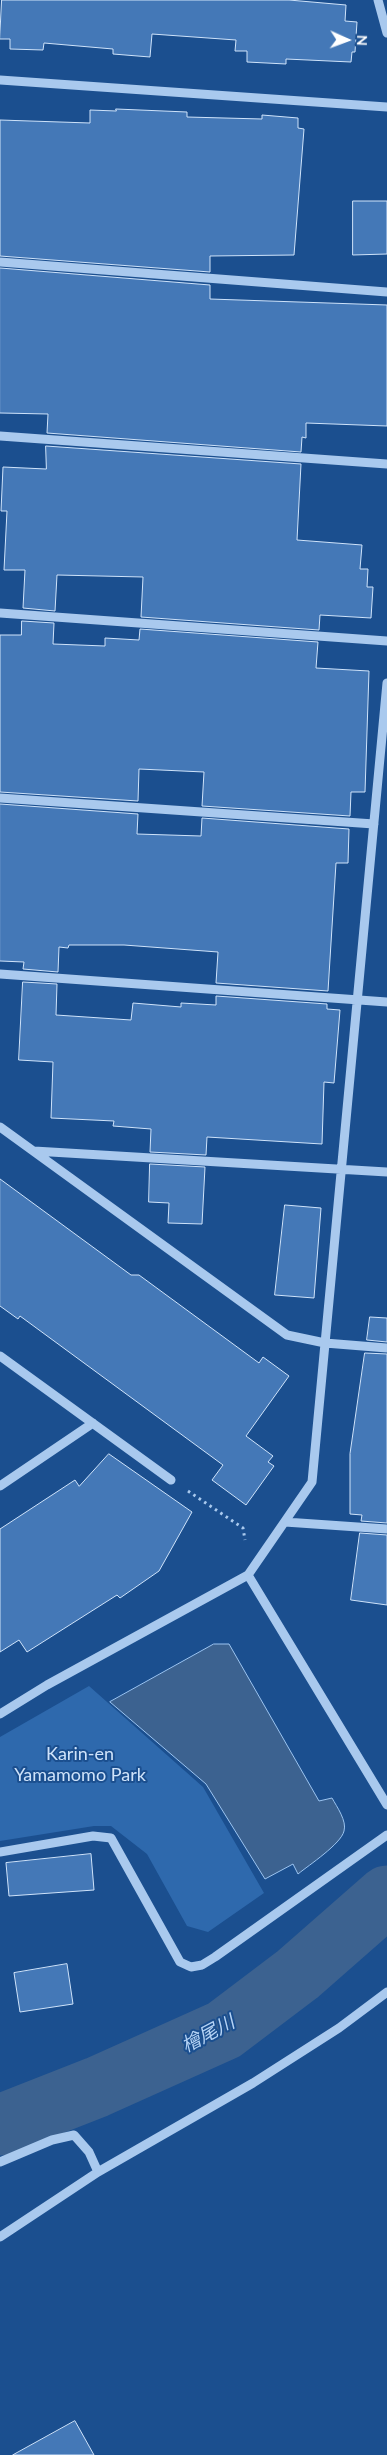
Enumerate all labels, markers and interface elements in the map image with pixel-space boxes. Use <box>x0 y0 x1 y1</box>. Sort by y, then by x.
north arrow <box>322 15 372 65</box>
text: N <box>354 35 371 46</box>
park label: Karin-en Yamamomo Park <box>14 1743 146 1786</box>
water label: 檜尾川 <box>177 2011 239 2057</box>

